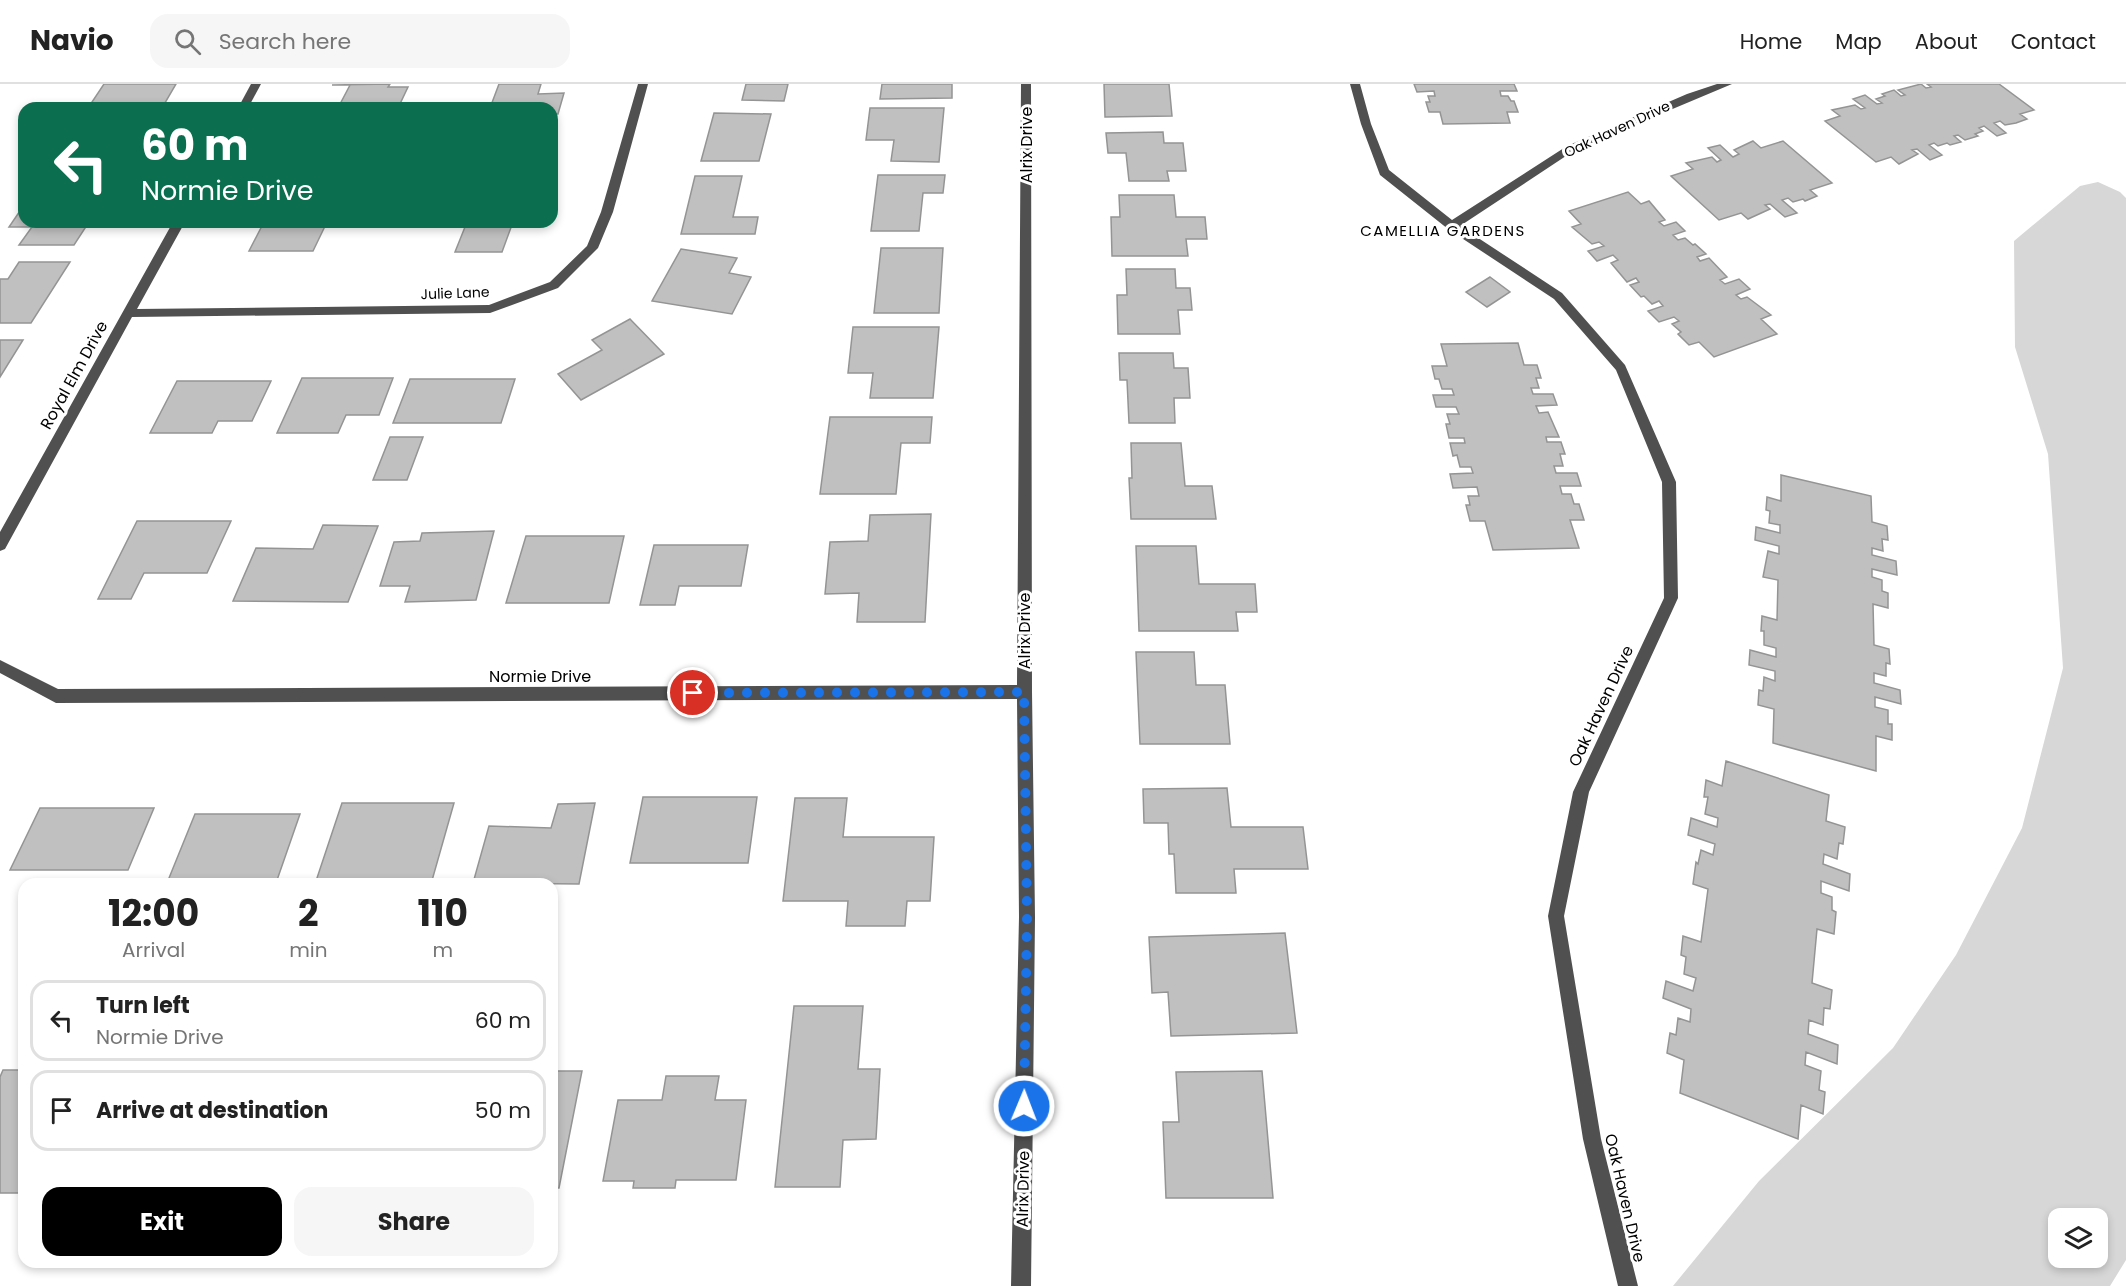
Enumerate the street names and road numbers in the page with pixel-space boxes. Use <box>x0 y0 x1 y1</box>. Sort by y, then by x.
street label: Oak Haven Drive <box>1561 96 1674 162</box>
street label: Alrix Drive <box>1015 107 1038 183</box>
street label: Julie Lane <box>420 282 490 304</box>
street label: Royal Elm Drive <box>35 316 113 433</box>
street label: Alrix Drive <box>1013 593 1036 669</box>
street label: Oak Haven Drive <box>1563 642 1639 770</box>
street label: Normie Drive <box>489 665 591 688</box>
street label: Oak Haven Drive <box>1599 1131 1651 1265</box>
street label: Alrix Drive <box>1011 1150 1035 1228</box>

